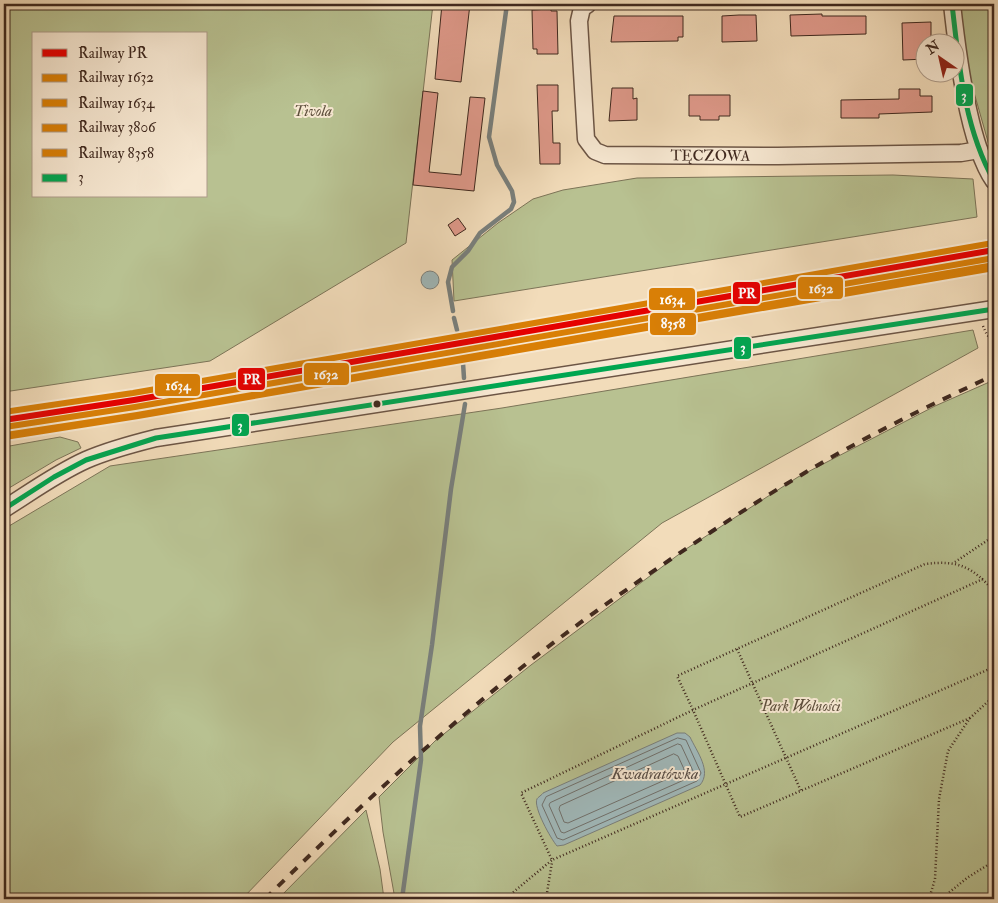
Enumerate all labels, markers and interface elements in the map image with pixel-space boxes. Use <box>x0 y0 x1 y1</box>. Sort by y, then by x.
legend <box>32 32 208 198</box>
north arrow <box>916 32 966 82</box>
text: N <box>922 37 943 59</box>
text: Railway PR <box>78 44 148 63</box>
text: Railway 1632 <box>78 68 154 87</box>
line badge: 3 <box>955 83 974 107</box>
text: 3 <box>961 87 967 104</box>
text: Railway 1634 <box>78 94 155 113</box>
park label: Tivola <box>294 102 332 121</box>
text: Railway 3806 <box>78 118 157 137</box>
text: Railway 8358 <box>78 144 154 163</box>
street label: TĘCZOWA <box>670 146 751 165</box>
text: 3 <box>78 168 84 187</box>
line badge: 1632 <box>797 276 844 300</box>
text: 1632 <box>809 280 833 297</box>
line badge: PR <box>732 281 761 305</box>
text: PR <box>738 285 757 302</box>
line badge: 1634 <box>648 287 696 311</box>
text: 1634 <box>660 291 686 308</box>
line badge: 8358 <box>649 312 697 336</box>
text: 8358 <box>661 315 686 332</box>
line badge: 3 <box>733 336 752 360</box>
text: 3 <box>740 339 746 356</box>
line badge: 1632 <box>303 362 350 386</box>
text: 1632 <box>314 366 338 383</box>
line badge: PR <box>237 367 266 391</box>
text: PR <box>243 371 262 388</box>
line badge: 1634 <box>154 373 201 397</box>
text: 1634 <box>166 377 192 394</box>
unlabelled marker <box>372 399 382 409</box>
line badge: 3 <box>231 413 250 437</box>
text: 3 <box>237 417 243 434</box>
park label: Park Wolności <box>760 697 841 716</box>
water label: Kwadratówka <box>611 764 698 784</box>

